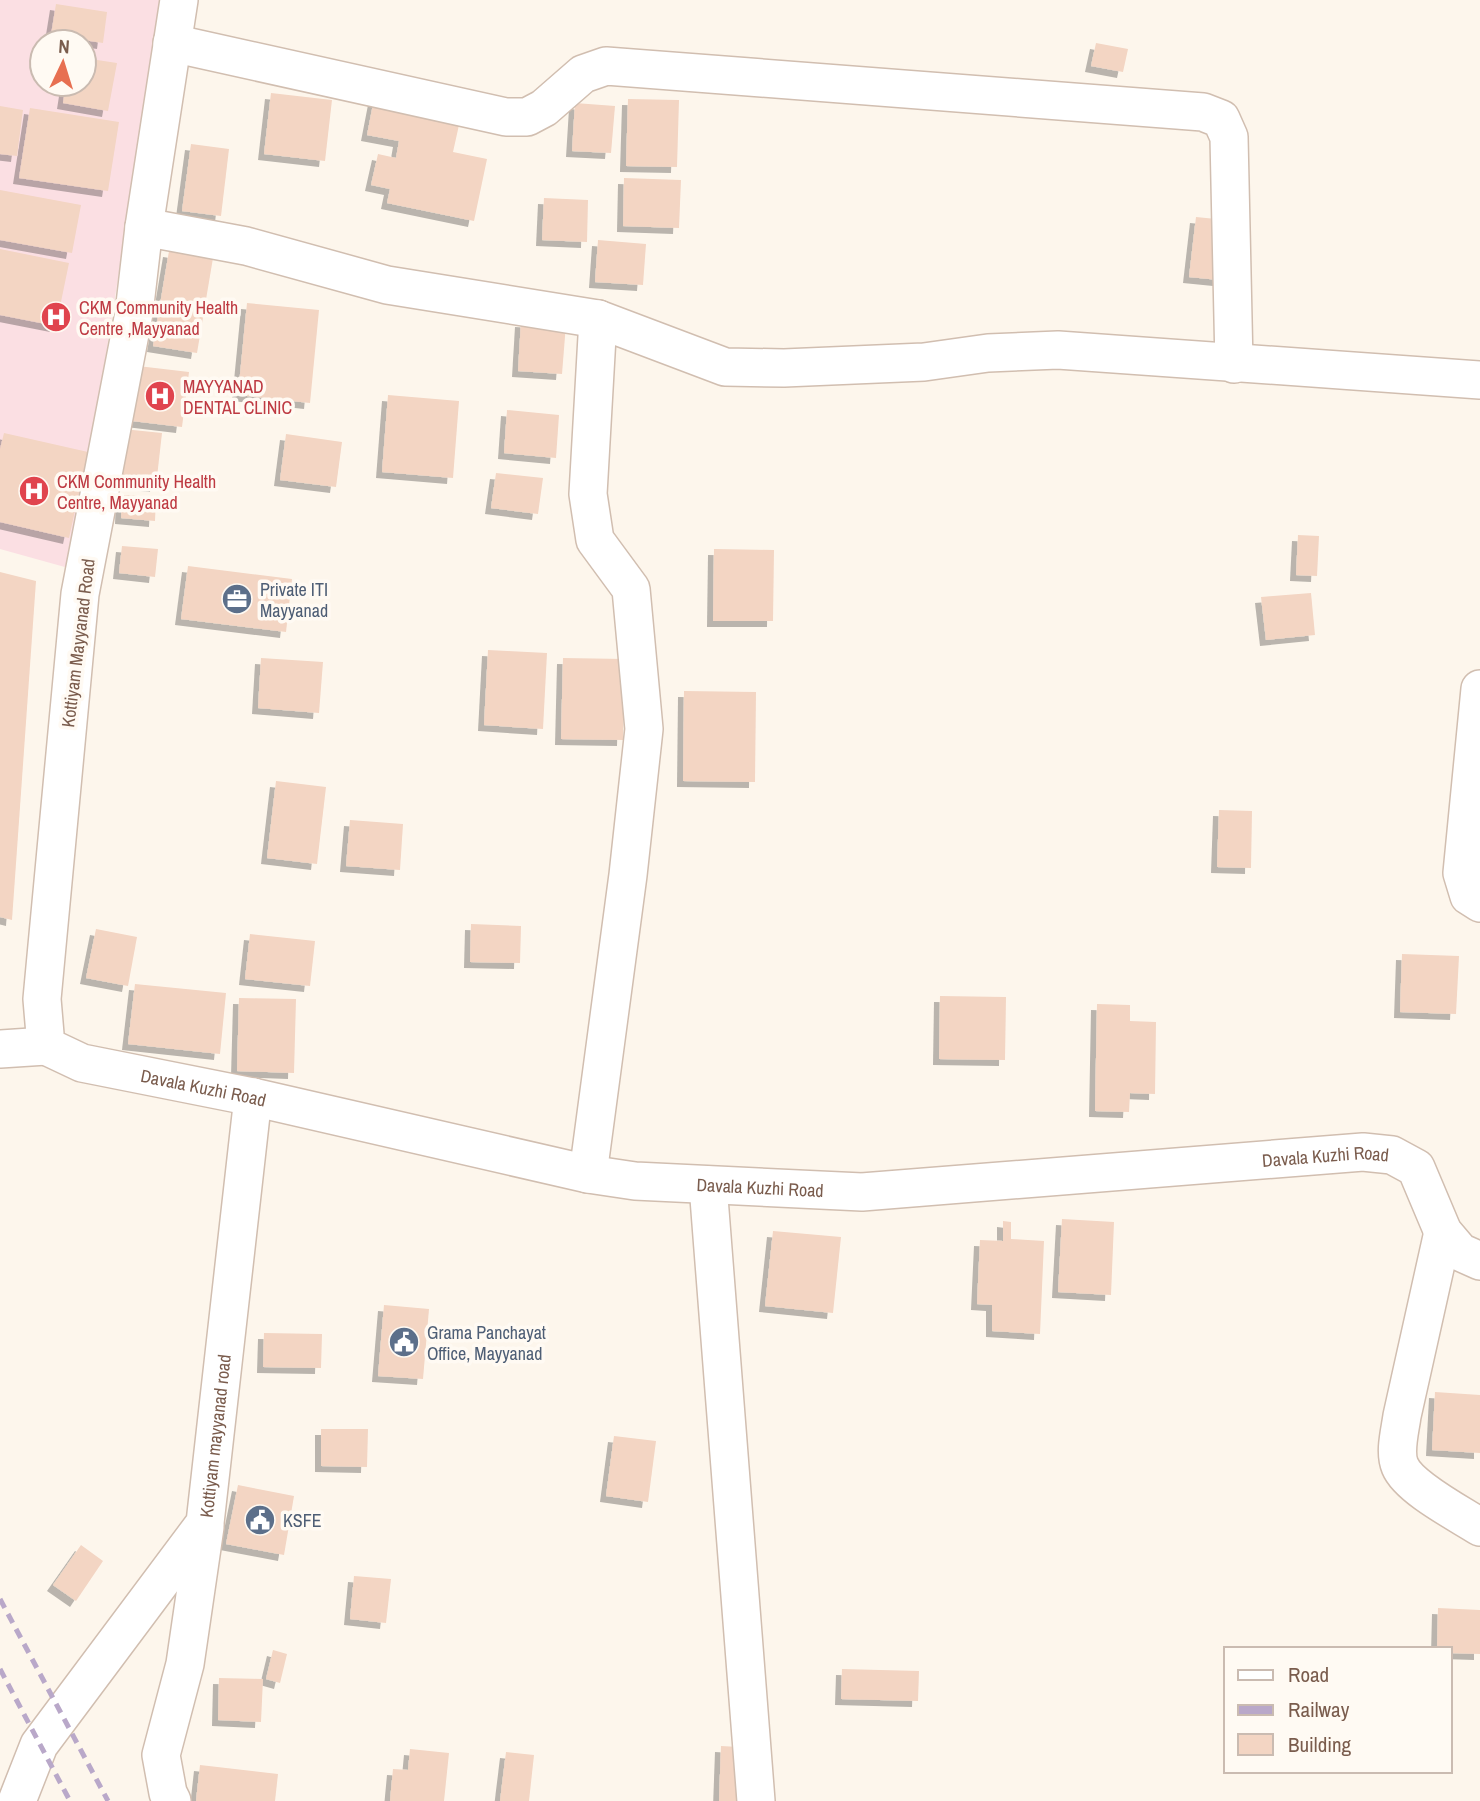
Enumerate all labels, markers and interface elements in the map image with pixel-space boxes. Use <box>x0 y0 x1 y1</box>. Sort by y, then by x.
north arrow <box>28 28 98 98</box>
text: N <box>58 33 71 59</box>
place label: CKM Community Health Centre ,Mayyanad <box>79 295 238 341</box>
hospital icon: CKM Community Health Centre ,Mayyanad <box>39 300 73 334</box>
place label: MAYYANAD DENTAL CLINIC <box>183 374 292 420</box>
hospital icon: MAYYANAD DENTAL CLINIC <box>143 379 177 413</box>
place label: CKM Community Health Centre, Mayyanad <box>57 469 216 515</box>
hospital icon: CKM Community Health Centre, Mayyanad <box>17 474 51 508</box>
street label: Kottiyam Mayyanad Road <box>55 557 101 729</box>
place label: Private ITI Mayyanad <box>260 577 328 623</box>
office icon: Private ITI Mayyanad <box>220 582 254 616</box>
street label: Davala Kuzhi Road <box>139 1062 269 1112</box>
street label: Davala Kuzhi Road <box>1261 1139 1390 1173</box>
street label: Davala Kuzhi Road <box>696 1171 824 1203</box>
place label: Grama Panchayat Office, Mayyanad <box>427 1320 546 1366</box>
public building icon: Grama Panchayat Office, Mayyanad <box>387 1325 421 1359</box>
street label: Kottiyam mayyanad road <box>193 1353 236 1519</box>
public building icon: KSFE <box>243 1503 277 1537</box>
place label: KSFE <box>283 1508 322 1533</box>
legend <box>1224 1647 1452 1773</box>
text: Road <box>1288 1660 1329 1689</box>
text: Railway <box>1288 1695 1350 1724</box>
text: Building <box>1288 1730 1352 1759</box>

